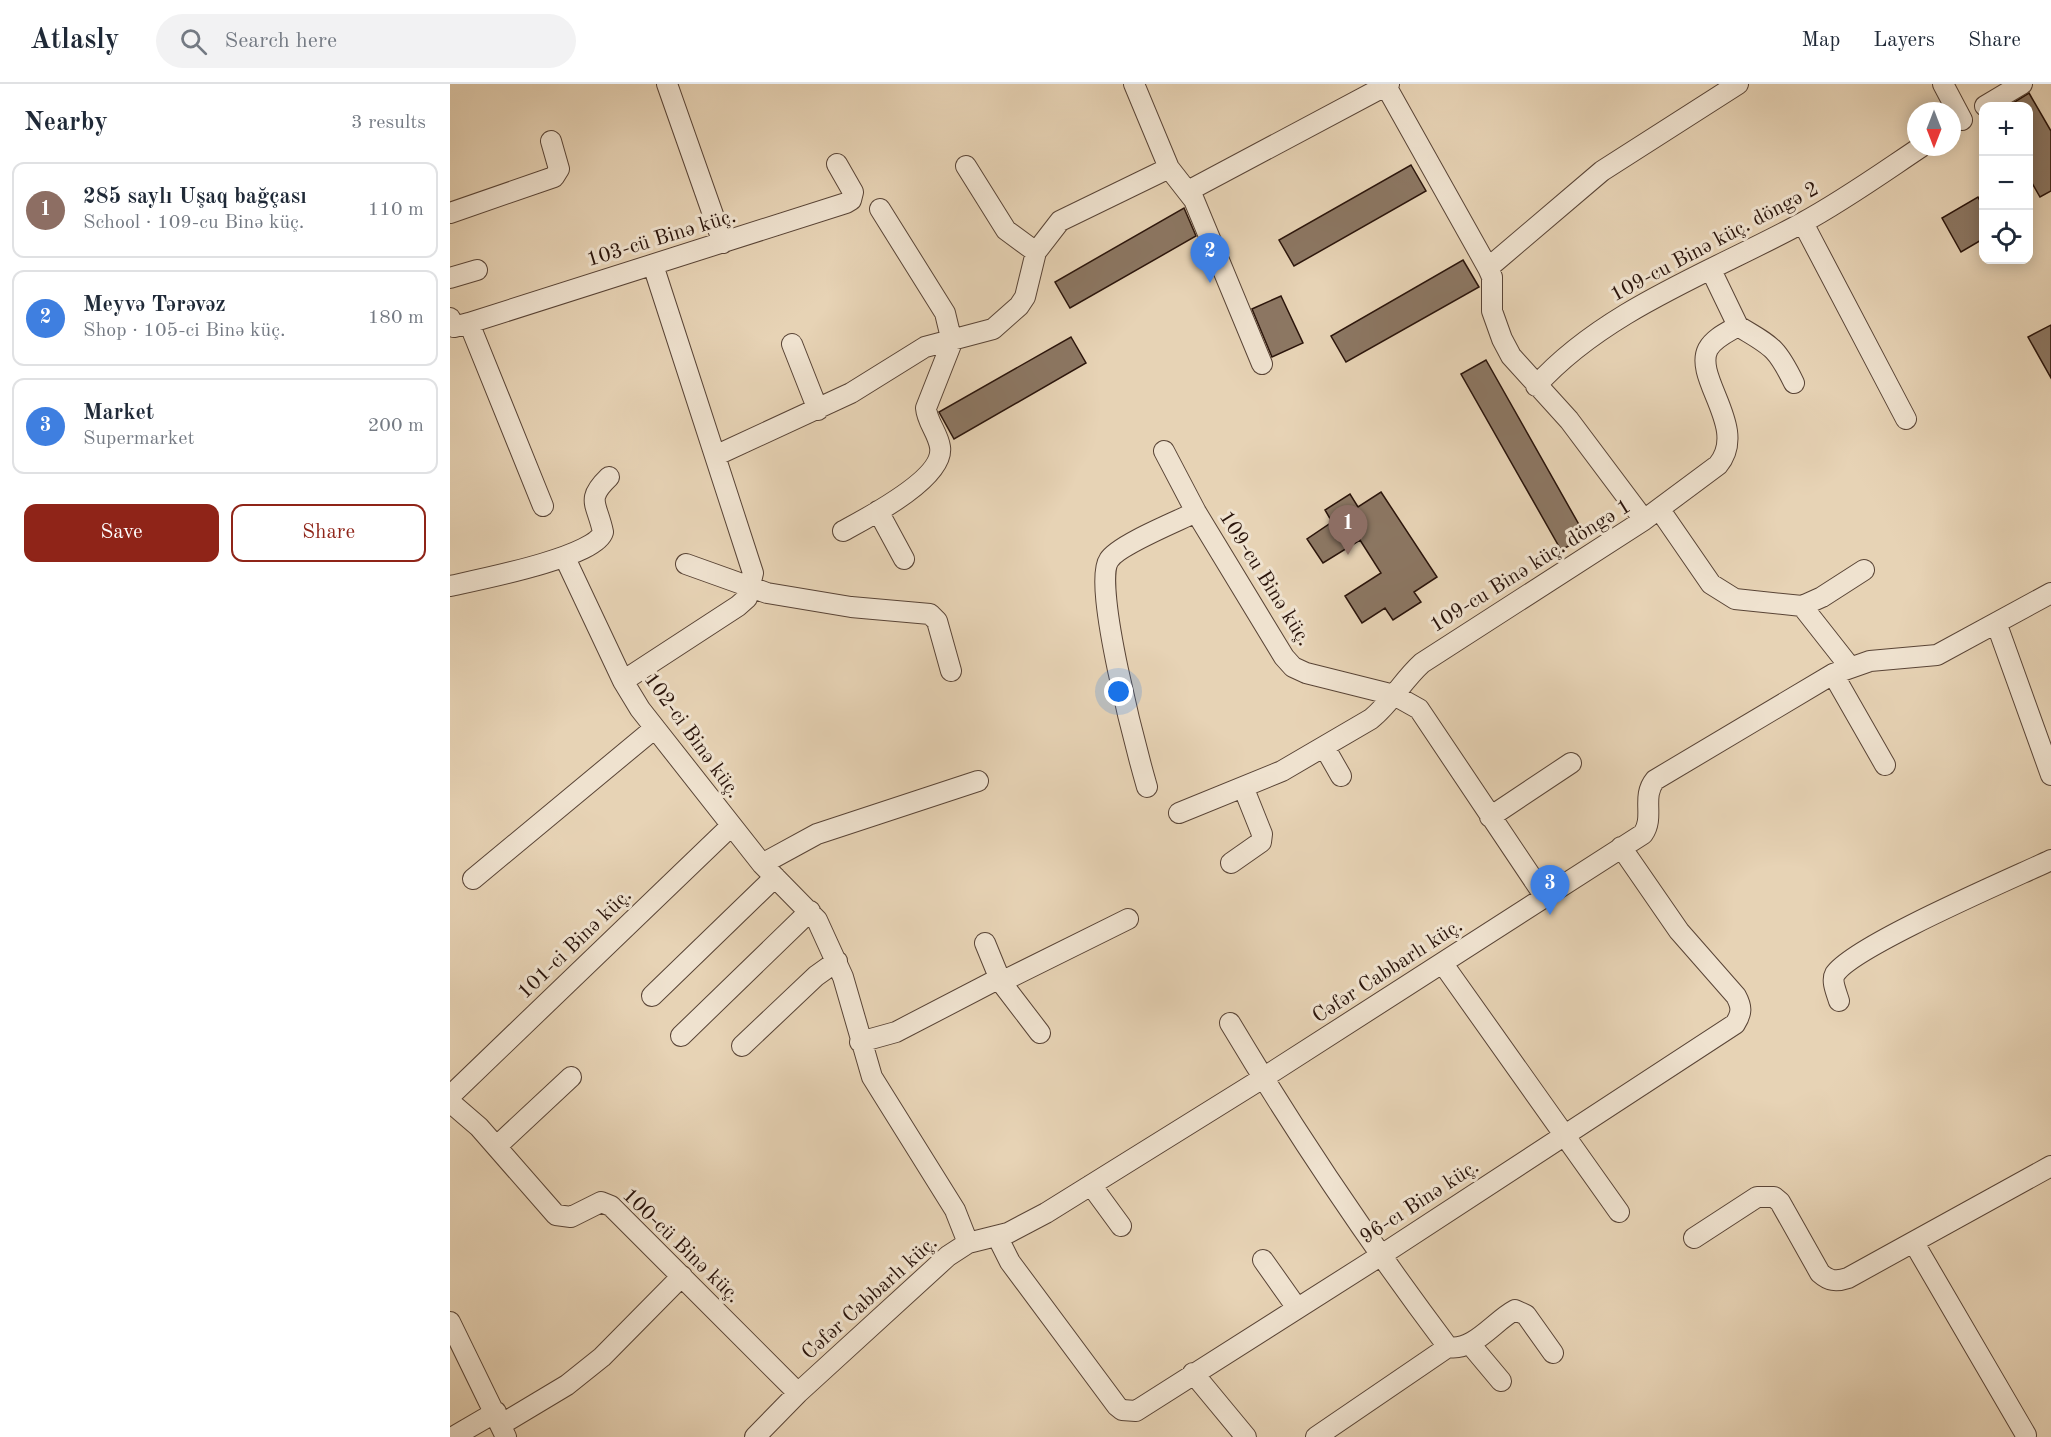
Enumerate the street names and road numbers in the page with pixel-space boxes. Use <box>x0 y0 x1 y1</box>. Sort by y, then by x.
street label: 109-cu Binə küç. döngə 2 <box>1607 178 1822 306</box>
street label: 103-cü Binə küç. <box>584 206 739 271</box>
street label: 109-cu Binə küç. döngə 1 <box>1427 496 1635 637</box>
street label: 109-cu Binə küç. <box>1215 508 1315 650</box>
street label: 102-ci Binə küç. <box>639 669 744 802</box>
street label: 101-ci Binə küç. <box>514 885 636 1003</box>
street label: Cəfər Cabbarlı küç. <box>1309 915 1467 1027</box>
street label: 96-cı Binə küç. <box>1357 1156 1483 1248</box>
street label: 100-cü Binə küç. <box>618 1185 744 1307</box>
street label: Cəfər Cabbarlı küç. <box>798 1232 942 1364</box>

